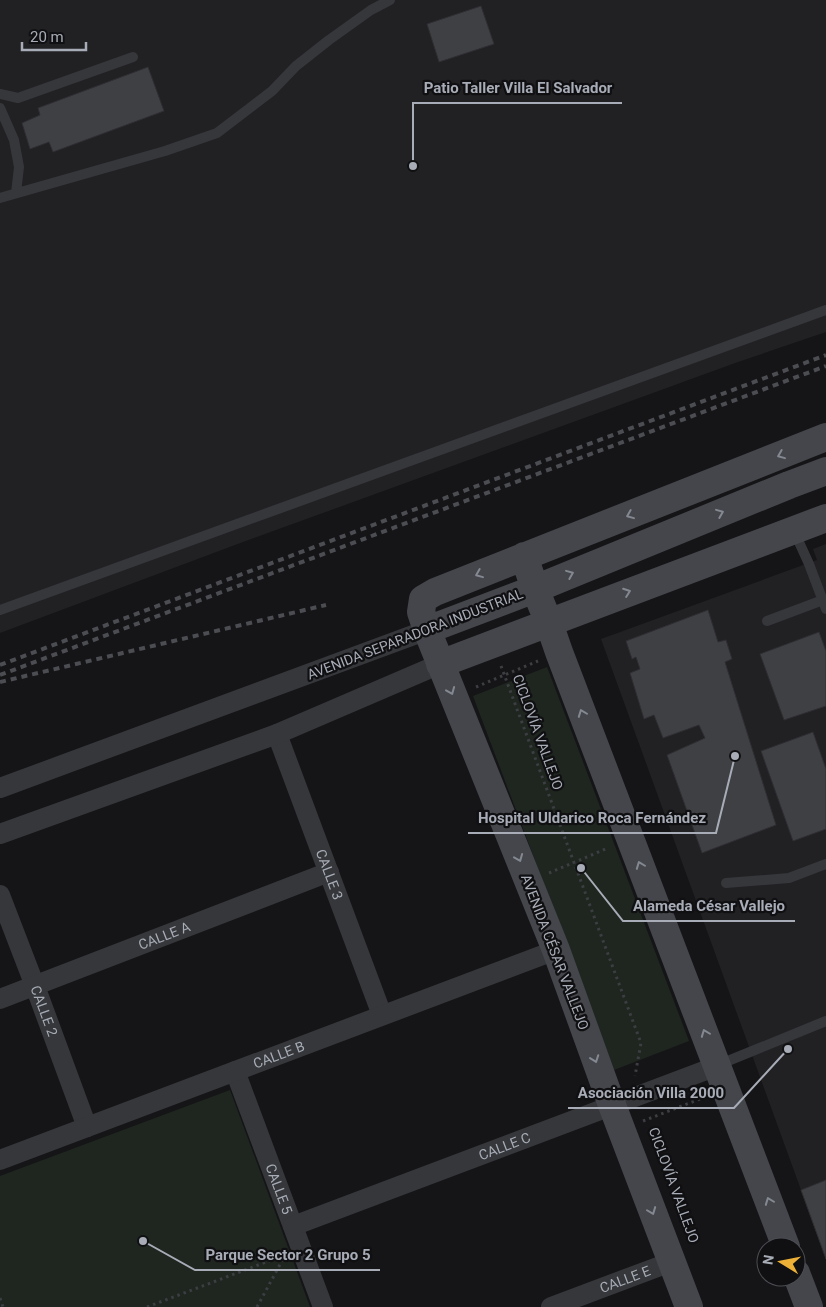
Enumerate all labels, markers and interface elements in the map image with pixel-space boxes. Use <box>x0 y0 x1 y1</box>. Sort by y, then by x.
scale bar <box>22 20 86 52</box>
text: 20 m <box>30 28 64 46</box>
callout: Patio Taller Villa El Salvador <box>413 73 622 103</box>
text: Patio Taller Villa El Salvador <box>424 79 613 97</box>
one-way arrow <box>777 448 786 459</box>
one-way arrow <box>715 508 724 519</box>
one-way arrow <box>626 509 634 519</box>
one-way arrow <box>475 569 483 579</box>
one-way arrow <box>565 570 574 581</box>
street label: AVENIDA SEPARADORA INDUSTRIAL <box>305 585 526 683</box>
one-way arrow <box>622 588 631 598</box>
street label: CICLOVÍA VALLEJO <box>510 672 567 792</box>
one-way arrow <box>445 687 455 695</box>
one-way arrow <box>578 709 588 718</box>
callout: Hospital Uldarico Roca Fernández <box>468 803 716 833</box>
text: Hospital Uldarico Roca Fernández <box>478 809 706 827</box>
street label: CALLE 3 <box>313 847 346 902</box>
one-way arrow <box>512 853 523 862</box>
one-way arrow <box>636 861 646 870</box>
street label: AVENIDA CÉSAR VALLEJO <box>518 872 593 1032</box>
callout: Alameda César Vallejo <box>623 891 795 921</box>
text: Alameda César Vallejo <box>633 897 785 915</box>
street label: CALLE A <box>136 918 192 953</box>
street label: CALLE 2 <box>28 983 61 1038</box>
one-way arrow <box>700 1029 711 1038</box>
street label: CALLE B <box>251 1038 307 1072</box>
one-way arrow <box>589 1054 599 1063</box>
callout: Asociación Villa 2000 <box>568 1078 734 1108</box>
text: Asociación Villa 2000 <box>578 1084 724 1102</box>
street label: CICLOVÍA VALLEJO <box>646 1125 703 1245</box>
street label: CALLE C <box>476 1129 533 1163</box>
street label: CALLE 5 <box>262 1162 296 1217</box>
one-way arrow <box>764 1198 774 1206</box>
one-way arrow <box>646 1206 656 1215</box>
north arrow <box>756 1237 806 1287</box>
callout: Parque Sector 2 Grupo 5 <box>195 1240 380 1270</box>
text: Parque Sector 2 Grupo 5 <box>205 1246 371 1264</box>
text: N <box>759 1253 777 1266</box>
street label: CALLE E <box>597 1262 653 1296</box>

